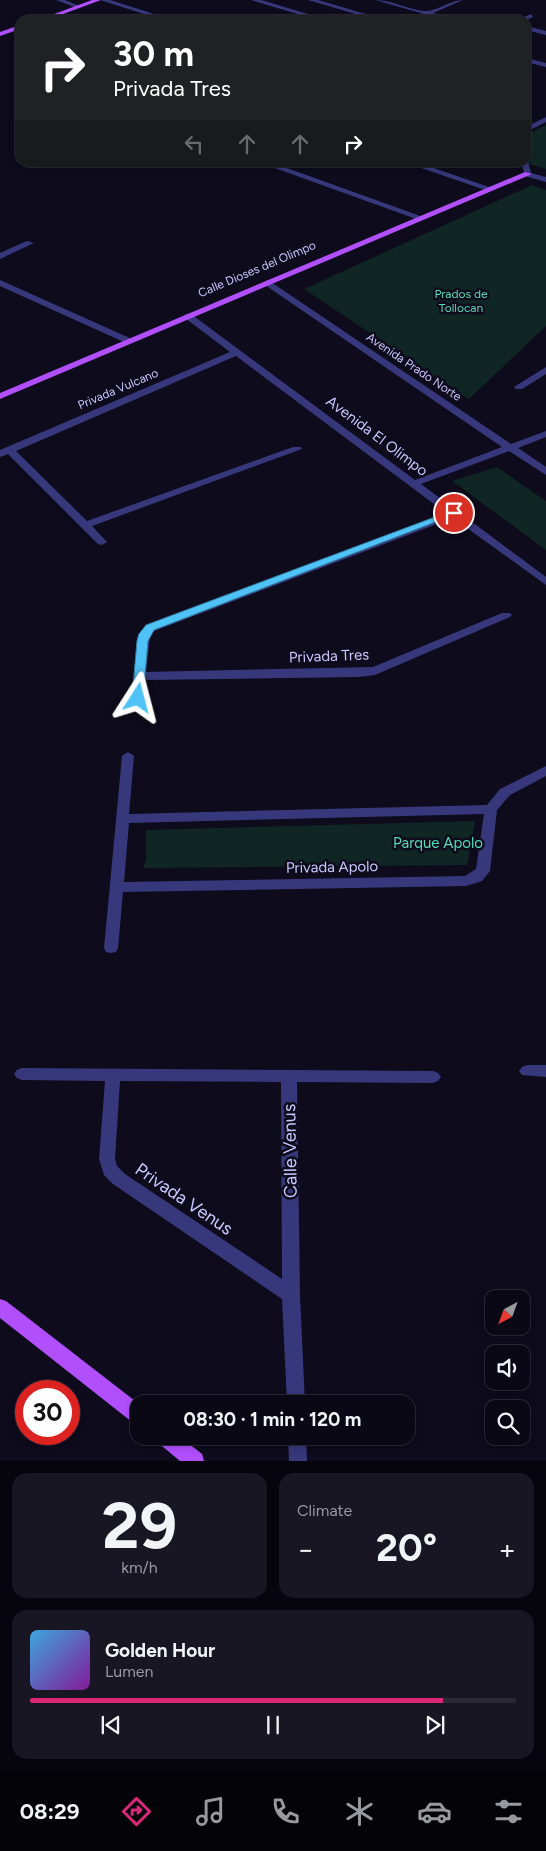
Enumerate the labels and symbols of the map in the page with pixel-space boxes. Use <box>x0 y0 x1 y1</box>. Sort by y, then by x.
street label: Calle Dioses del Olimpo <box>196 238 318 300</box>
park label: Prados de Tollocan <box>434 287 488 315</box>
street label: Avenida Prado Norte <box>364 330 465 404</box>
street label: Privada Vulcano <box>76 366 160 412</box>
street label: Avenida El Olimpo <box>323 392 432 480</box>
pin <box>433 492 475 534</box>
street label: Privada Tres <box>288 646 370 666</box>
position arrow <box>111 671 163 723</box>
park label: Parque Apolo <box>393 834 483 852</box>
street label: Privada Apolo <box>286 857 379 877</box>
street label: Calle Venus <box>278 1104 302 1198</box>
street label: Privada Venus <box>131 1158 237 1240</box>
north arrow <box>485 1290 530 1335</box>
speed limit sign: 30 <box>15 1380 80 1445</box>

